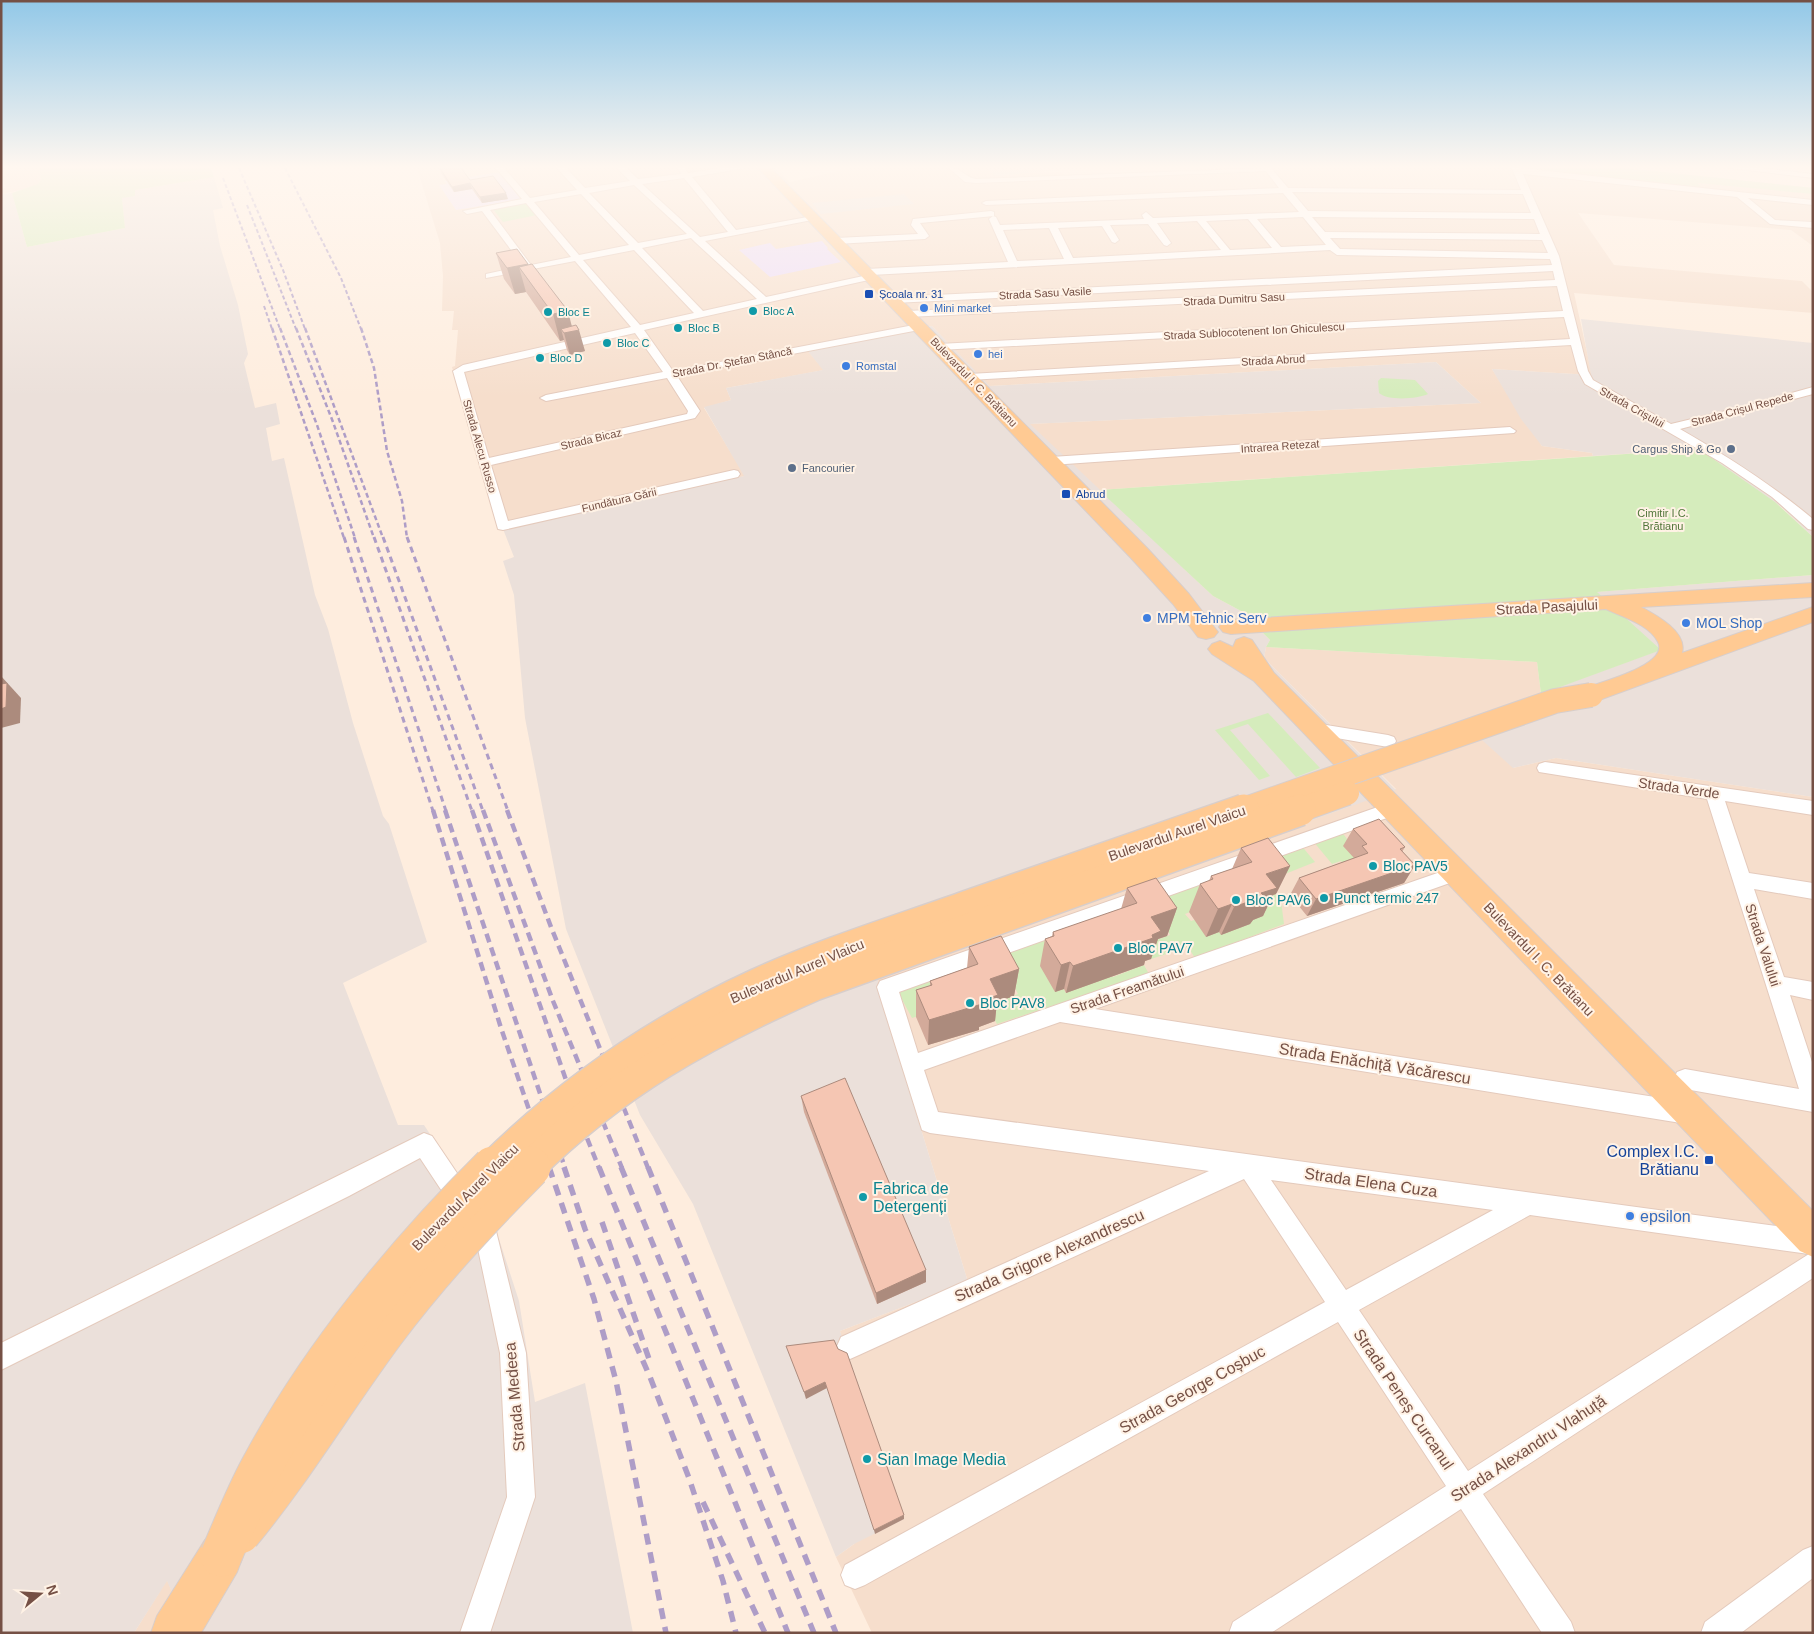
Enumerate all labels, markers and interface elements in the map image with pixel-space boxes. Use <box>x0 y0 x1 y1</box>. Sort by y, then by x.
street label: Strada Sasu Vasile <box>998 285 1092 301</box>
marker: Școala nr. 31 <box>863 288 875 300</box>
place label: Școala nr. 31 <box>879 288 943 300</box>
street label: Strada Dumitru Sasu <box>1183 290 1285 308</box>
marker: Mini market <box>918 302 930 314</box>
place label: Mini market <box>934 302 991 314</box>
marker: Bloc A <box>747 305 759 317</box>
place label: Bloc A <box>763 305 795 317</box>
marker: Bloc E <box>542 306 554 318</box>
place label: Bloc E <box>558 306 590 318</box>
street label: Strada Sublocotenent Ion Ghiculescu <box>1163 320 1345 342</box>
marker: Bloc B <box>672 322 684 334</box>
place label: Bloc B <box>688 322 720 334</box>
street label: Bulevardul I. C. Brătianu <box>928 335 1020 429</box>
marker: Bloc C <box>601 337 613 349</box>
place label: Bloc C <box>617 337 649 349</box>
street label: Strada Dr. Ștefan Stâncă <box>671 344 794 379</box>
marker: hei <box>972 348 984 360</box>
place label: hei <box>988 348 1003 360</box>
marker: Bloc D <box>534 352 546 364</box>
place label: Bloc D <box>550 352 582 364</box>
street label: Strada Abrud <box>1241 352 1305 368</box>
marker: Romstal <box>840 360 852 372</box>
place label: Romstal <box>856 360 896 372</box>
street label: Strada Crișului <box>1598 384 1666 430</box>
street label: Strada Crișul Repede <box>1690 390 1794 428</box>
street label: Strada Alecu Russo <box>461 398 499 494</box>
street label: Strada Bicaz <box>559 426 623 452</box>
street label: Intrarea Retezat <box>1240 437 1320 455</box>
place label: Cargus Ship & Go <box>1632 443 1721 455</box>
marker: Cargus Ship & Go <box>1725 443 1737 455</box>
marker: Fancourier <box>786 462 798 474</box>
place label: Fancourier <box>802 462 855 474</box>
street label: Fundătura Gării <box>580 486 658 514</box>
marker: Abrud <box>1060 488 1072 500</box>
place label: Abrud <box>1076 488 1105 500</box>
park label: Cimitir I.C. Brătianu <box>1637 507 1689 532</box>
street label: Strada Pasajului <box>1496 596 1598 618</box>
place label: MPM Tehnic Serv <box>1157 610 1266 626</box>
marker: MPM Tehnic Serv <box>1141 612 1153 624</box>
place label: MOL Shop <box>1696 615 1763 631</box>
marker: MOL Shop <box>1680 617 1692 629</box>
street label: Strada Verde <box>1637 774 1721 802</box>
street label: Bulevardul Aurel Vlaicu <box>1106 802 1248 864</box>
place label: Bloc PAV5 <box>1383 858 1448 874</box>
marker: Bloc PAV5 <box>1367 860 1379 872</box>
place label: Punct termic 247 <box>1334 890 1439 906</box>
place label: Bloc PAV6 <box>1246 892 1311 908</box>
marker: Punct termic 247 <box>1318 892 1330 904</box>
marker: Bloc PAV6 <box>1230 894 1242 906</box>
street label: Bulevardul I. C. Brătianu <box>1481 899 1597 1019</box>
street label: Strada Valului <box>1742 902 1784 988</box>
street label: Bulevardul Aurel Vlaicu <box>728 936 866 1006</box>
place label: Bloc PAV7 <box>1128 940 1193 956</box>
marker: Bloc PAV7 <box>1112 942 1124 954</box>
street label: Strada Freamătului <box>1068 963 1186 1017</box>
place label: Bloc PAV8 <box>980 995 1045 1011</box>
marker: Bloc PAV8 <box>964 997 976 1009</box>
street label: Strada Enăchiță Văcărescu <box>1278 1040 1472 1087</box>
street label: Bulevardul Aurel Vlaicu <box>408 1140 522 1254</box>
place label: Complex I.C. Brătianu <box>1607 1143 1699 1178</box>
marker: Complex I.C. Brătianu <box>1703 1154 1715 1166</box>
street label: Strada Elena Cuza <box>1303 1165 1439 1200</box>
place label: Fabrica de Detergenți <box>873 1180 949 1215</box>
marker: Fabrica de Detergenți <box>857 1191 869 1203</box>
street label: Strada Grigore Alexandrescu <box>952 1206 1147 1305</box>
place label: epsilon <box>1640 1208 1691 1225</box>
marker: epsilon <box>1624 1210 1636 1222</box>
street label: Strada Peneș Curcanul <box>1350 1326 1457 1473</box>
street label: Strada Medeea <box>501 1342 528 1452</box>
street label: Strada George Coșbuc <box>1117 1342 1268 1437</box>
street label: Strada Alexandru Vlahuță <box>1448 1392 1609 1505</box>
place label: Sian Image Media <box>877 1451 1006 1468</box>
marker: Sian Image Media <box>861 1453 873 1465</box>
north arrow <box>15 1569 65 1619</box>
text: N <box>43 1583 62 1597</box>

